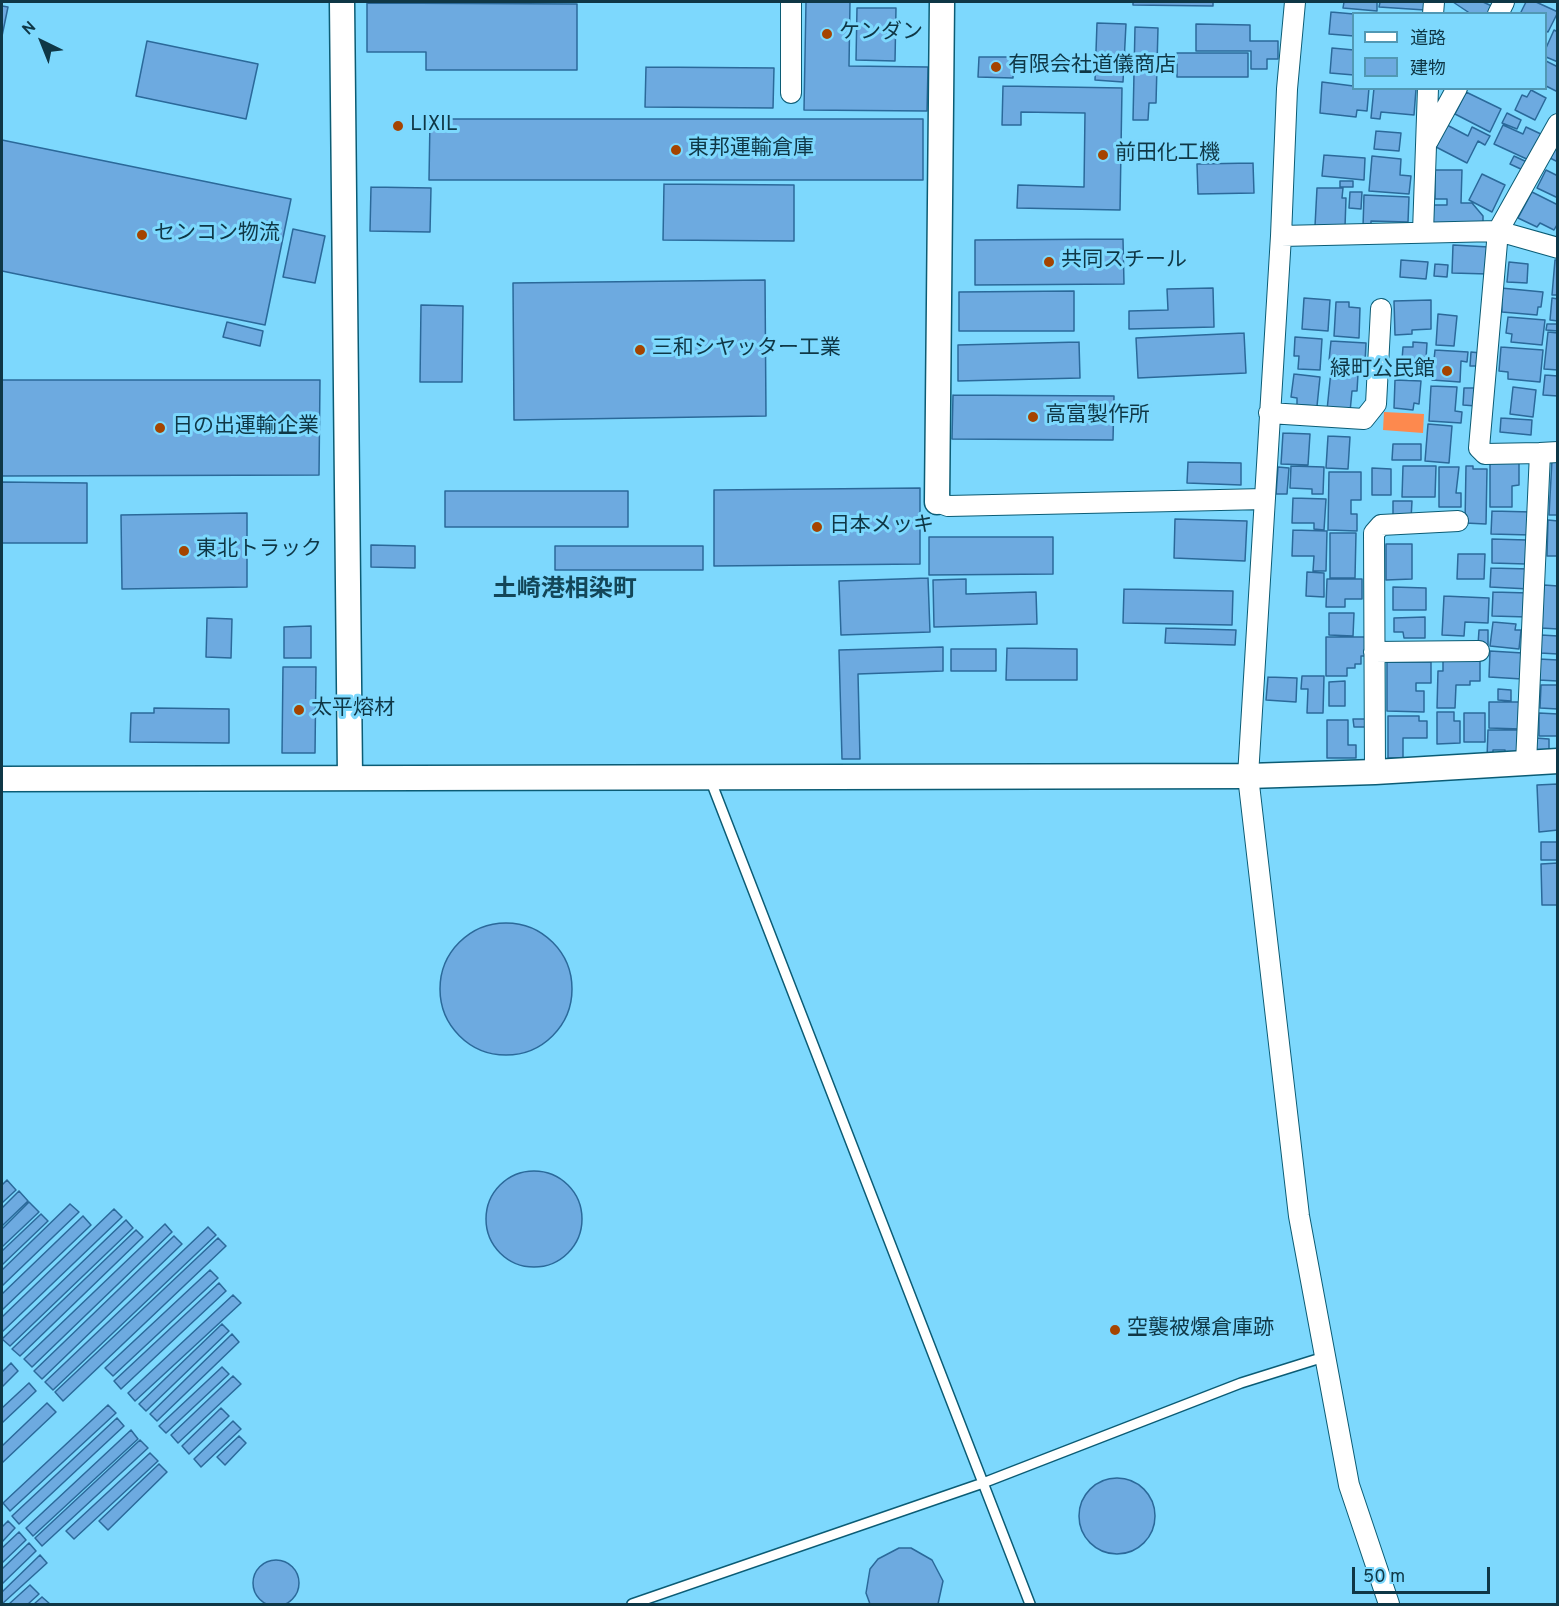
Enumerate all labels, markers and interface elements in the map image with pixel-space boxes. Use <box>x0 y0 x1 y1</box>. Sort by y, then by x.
north arrow <box>12 12 72 72</box>
legend <box>1352 12 1547 90</box>
text: N <box>19 18 41 40</box>
place label: ケンダン <box>839 21 923 47</box>
marker: ケンダン <box>820 27 834 41</box>
text: 道路 <box>1410 28 1446 51</box>
place label: 有限会社道儀商店 <box>1008 54 1176 80</box>
text: 建物 <box>1410 58 1446 81</box>
marker: 有限会社道儀商店 <box>989 60 1003 74</box>
place label: LIXIL <box>410 113 458 139</box>
marker: LIXIL <box>391 119 405 133</box>
place label: 東邦運輸倉庫 <box>688 137 814 163</box>
place label: 前田化工機 <box>1115 142 1220 168</box>
marker: 東邦運輸倉庫 <box>669 143 683 157</box>
marker: 前田化工機 <box>1096 148 1110 162</box>
place label: センコン物流 <box>154 222 280 248</box>
marker: センコン物流 <box>135 228 149 242</box>
place label: 共同スチール <box>1061 249 1187 275</box>
marker: 共同スチール <box>1042 255 1056 269</box>
place label: 三和シヤッター工業 <box>652 337 841 363</box>
marker: 三和シヤッター工業 <box>633 343 647 357</box>
place label: 緑町公民館 <box>1330 358 1435 384</box>
marker: 緑町公民館 <box>1440 364 1454 378</box>
place label: 高富製作所 <box>1045 404 1150 430</box>
marker: 高富製作所 <box>1026 410 1040 424</box>
place label: 日の出運輸企業 <box>172 415 319 441</box>
marker: 日の出運輸企業 <box>153 421 167 435</box>
place label: 日本メッキ <box>829 514 934 540</box>
marker: 日本メッキ <box>810 520 824 534</box>
place label: 東北トラック <box>196 538 322 564</box>
marker: 東北トラック <box>177 544 191 558</box>
district label: 土崎港相染町 <box>493 577 637 605</box>
place label: 太平熔材 <box>311 697 395 723</box>
marker: 太平熔材 <box>292 703 306 717</box>
place label: 空襲被爆倉庫跡 <box>1127 1317 1274 1343</box>
marker: 空襲被爆倉庫跡 <box>1108 1323 1122 1337</box>
scale bar <box>1355 1555 1493 1593</box>
text: 50 m <box>1363 1566 1405 1589</box>

